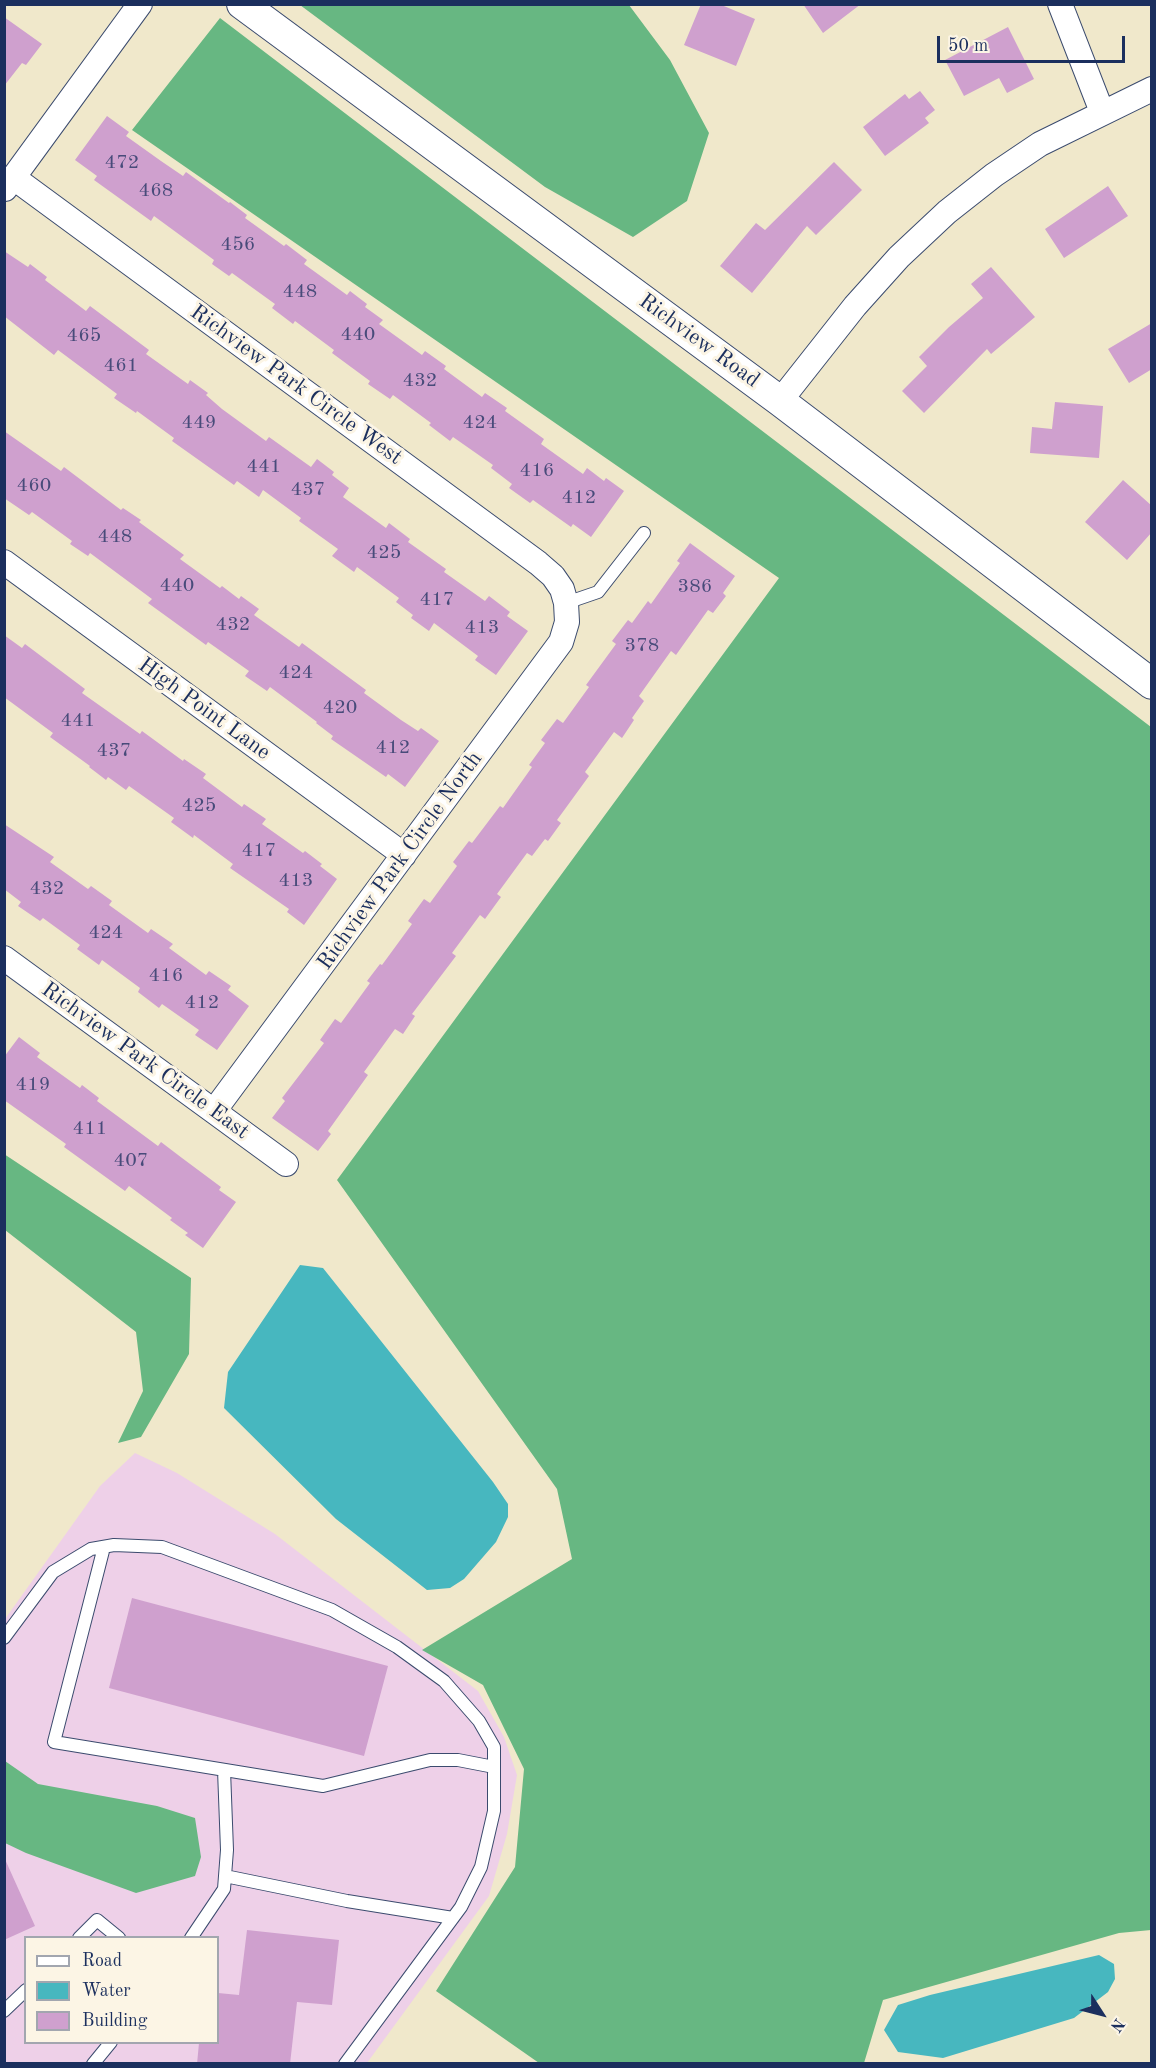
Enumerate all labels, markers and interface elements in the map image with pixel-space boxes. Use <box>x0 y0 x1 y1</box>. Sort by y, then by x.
scale bar <box>940 24 1128 62</box>
text: 50 m <box>948 37 988 55</box>
house number: 472 <box>105 151 139 175</box>
house number: 468 <box>139 179 173 203</box>
house number: 456 <box>221 233 255 257</box>
house number: 448 <box>283 280 317 304</box>
street label: Richview Road <box>633 288 765 394</box>
street label: Richview Park Circle West <box>185 299 407 471</box>
house number: 440 <box>341 323 375 347</box>
house number: 465 <box>67 324 101 348</box>
house number: 461 <box>104 354 138 378</box>
house number: 432 <box>403 369 437 393</box>
house number: 449 <box>182 411 216 435</box>
house number: 424 <box>463 411 497 435</box>
house number: 441 <box>247 455 281 479</box>
house number: 416 <box>520 459 554 483</box>
house number: 460 <box>17 474 51 498</box>
house number: 437 <box>291 478 325 502</box>
house number: 412 <box>562 486 596 510</box>
house number: 448 <box>98 525 132 549</box>
house number: 425 <box>367 541 401 565</box>
house number: 440 <box>160 574 194 598</box>
house number: 386 <box>678 575 712 599</box>
house number: 417 <box>420 588 454 612</box>
house number: 432 <box>216 613 250 637</box>
house number: 413 <box>465 616 499 640</box>
house number: 378 <box>625 634 659 658</box>
street label: High Point Lane <box>133 652 275 766</box>
house number: 424 <box>279 661 313 685</box>
house number: 420 <box>323 696 357 720</box>
house number: 441 <box>61 709 95 733</box>
house number: 412 <box>376 736 410 760</box>
house number: 437 <box>97 739 131 763</box>
street label: Richview Park Circle North <box>312 747 488 975</box>
house number: 425 <box>182 794 216 818</box>
house number: 417 <box>242 839 276 863</box>
house number: 413 <box>279 869 313 893</box>
house number: 432 <box>30 877 64 901</box>
house number: 424 <box>89 921 123 945</box>
house number: 416 <box>149 964 183 988</box>
street label: Richview Park Circle East <box>36 977 254 1145</box>
house number: 412 <box>185 991 219 1015</box>
house number: 419 <box>16 1073 50 1097</box>
house number: 411 <box>73 1117 107 1141</box>
house number: 407 <box>114 1149 148 1173</box>
legend <box>24 1936 219 2044</box>
text: Road <box>82 1952 122 1970</box>
text: Water <box>82 1982 131 2000</box>
north arrow <box>1072 1984 1132 2044</box>
text: Building <box>82 2012 147 2030</box>
text: N <box>1106 2015 1127 2034</box>

